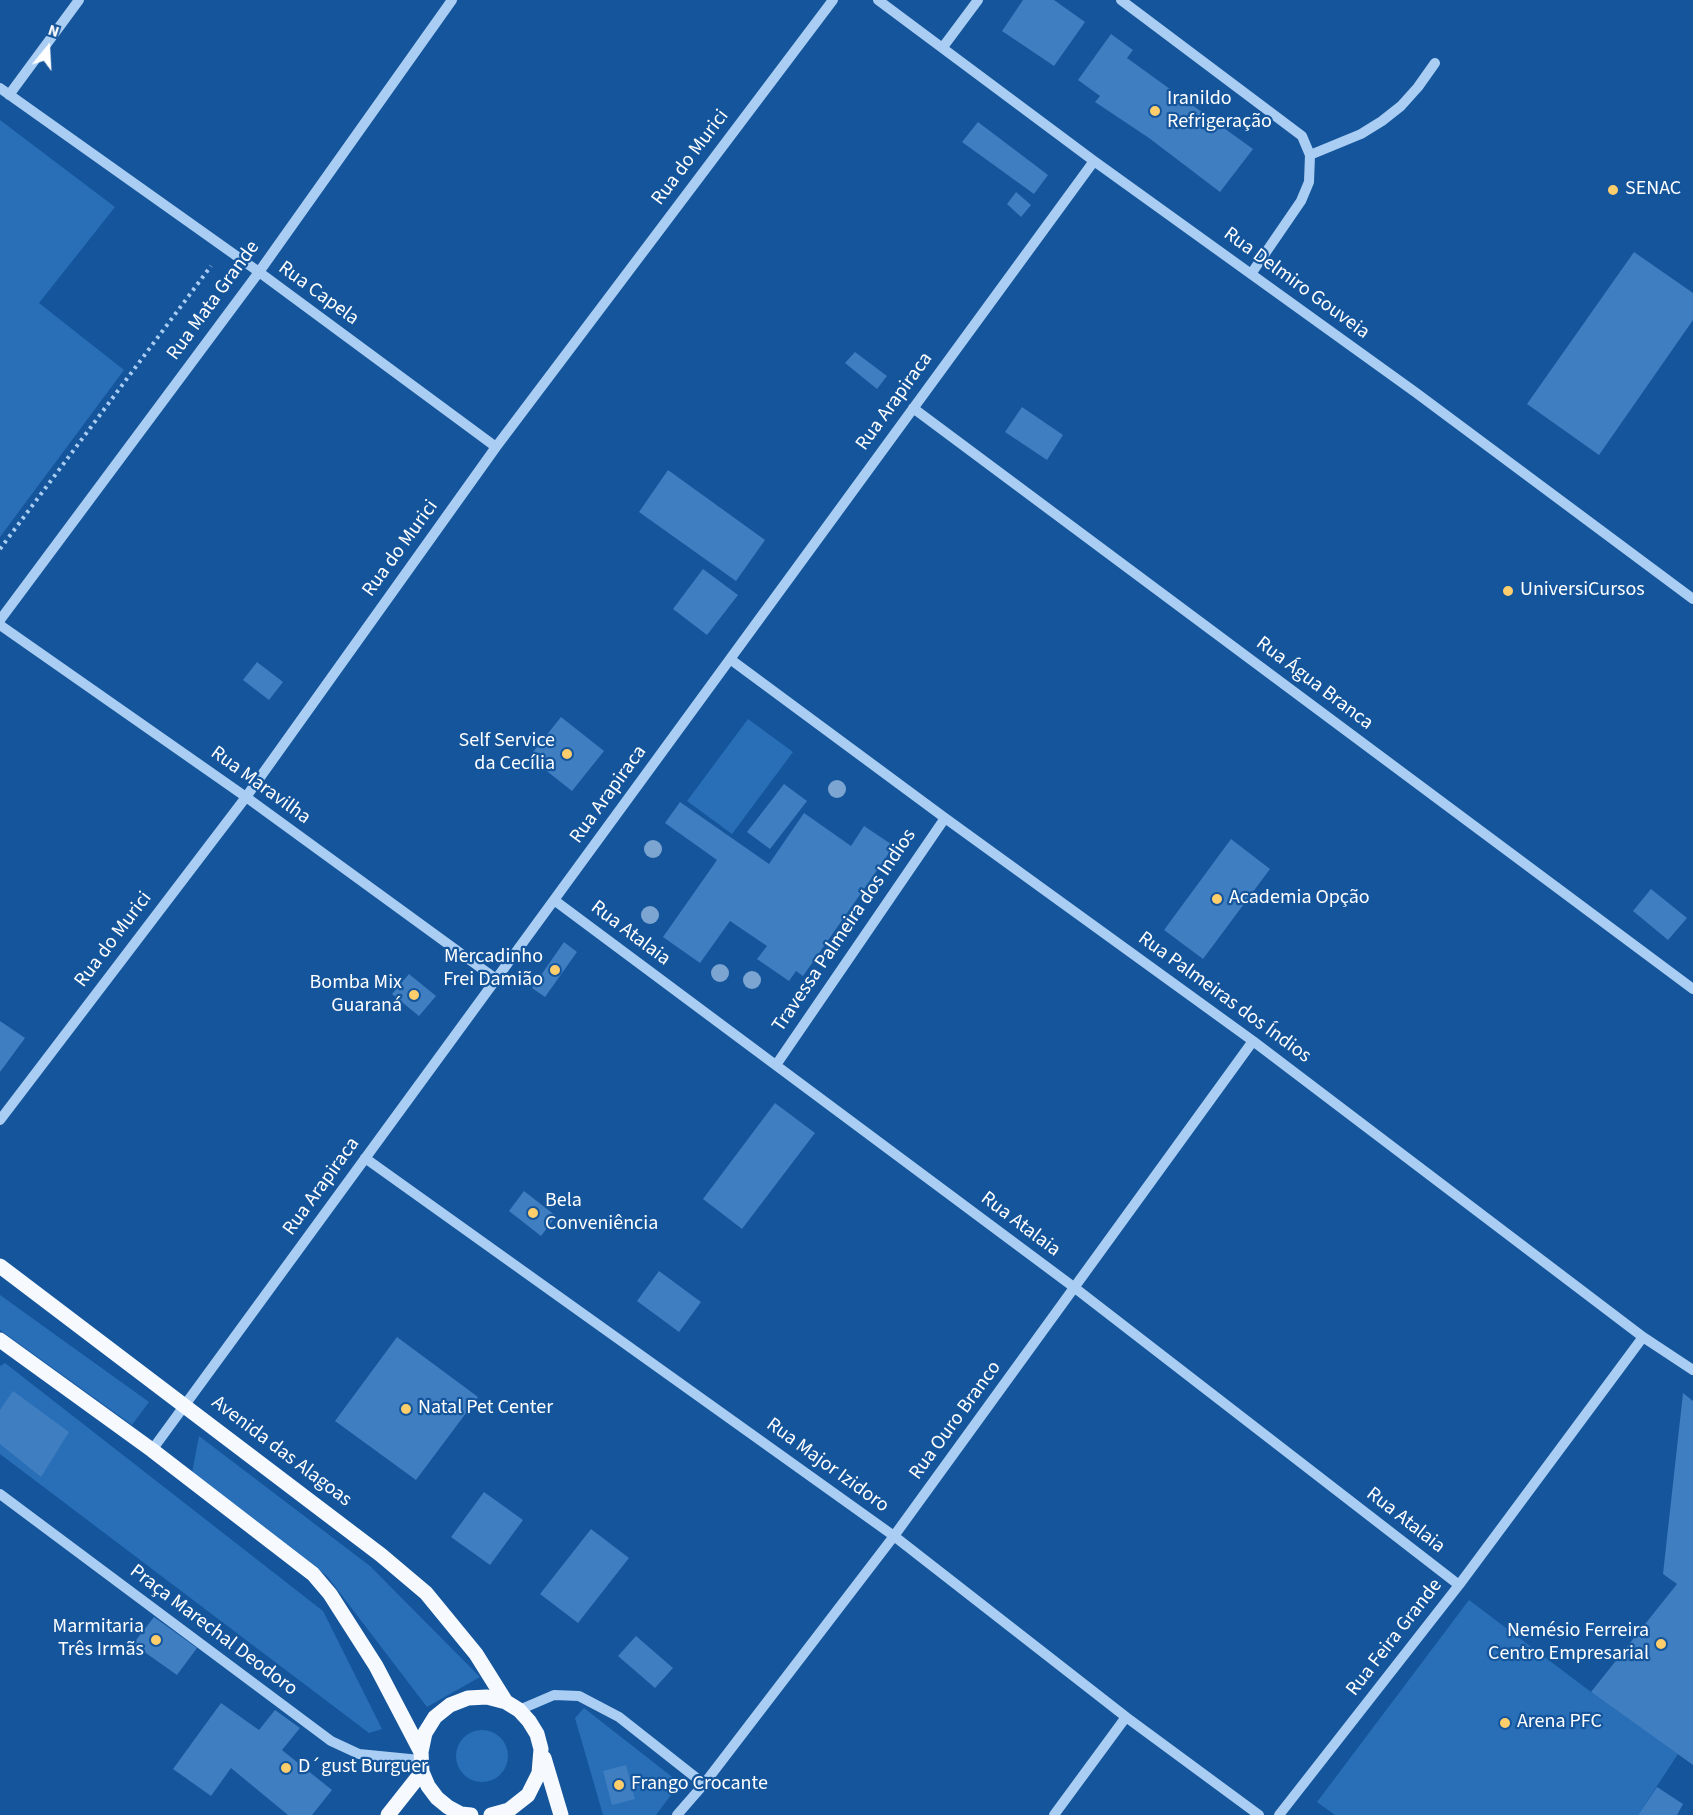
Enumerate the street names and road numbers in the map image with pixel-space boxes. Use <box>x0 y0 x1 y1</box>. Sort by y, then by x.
street label: Rua do Murici <box>647 105 735 211</box>
street label: Rua Delmiro Gouveia <box>1218 223 1374 345</box>
street label: Rua Mata Grande <box>163 237 265 365</box>
street label: Rua Capela <box>273 257 363 331</box>
street label: Rua Arapiraca <box>851 348 939 456</box>
street label: Rua do Murici <box>358 496 444 602</box>
street label: Rua Água Branca <box>1251 632 1377 736</box>
street label: Rua Arapiraca <box>565 741 653 849</box>
street label: Rua Maravilha <box>205 742 315 830</box>
street label: Travessa Palmeira dos Indios <box>768 825 922 1037</box>
street label: Rua do Murici <box>70 887 158 993</box>
street label: Rua Atalaia <box>585 896 675 972</box>
street label: Rua Palmeiras dos Índios <box>1133 927 1315 1069</box>
street label: Rua Arapiraca <box>278 1133 366 1241</box>
street label: Rua Atalaia <box>975 1187 1065 1263</box>
street label: Rua Ouro Branco <box>905 1357 1007 1485</box>
street label: Avenida das Alagoas <box>206 1391 356 1513</box>
street label: Rua Major Izidoro <box>761 1413 893 1519</box>
street label: Rua Atalaia <box>1361 1483 1449 1559</box>
street label: Praça Marechal Deodoro <box>124 1560 302 1702</box>
street label: Rua Feira Grande <box>1342 1575 1448 1701</box>

